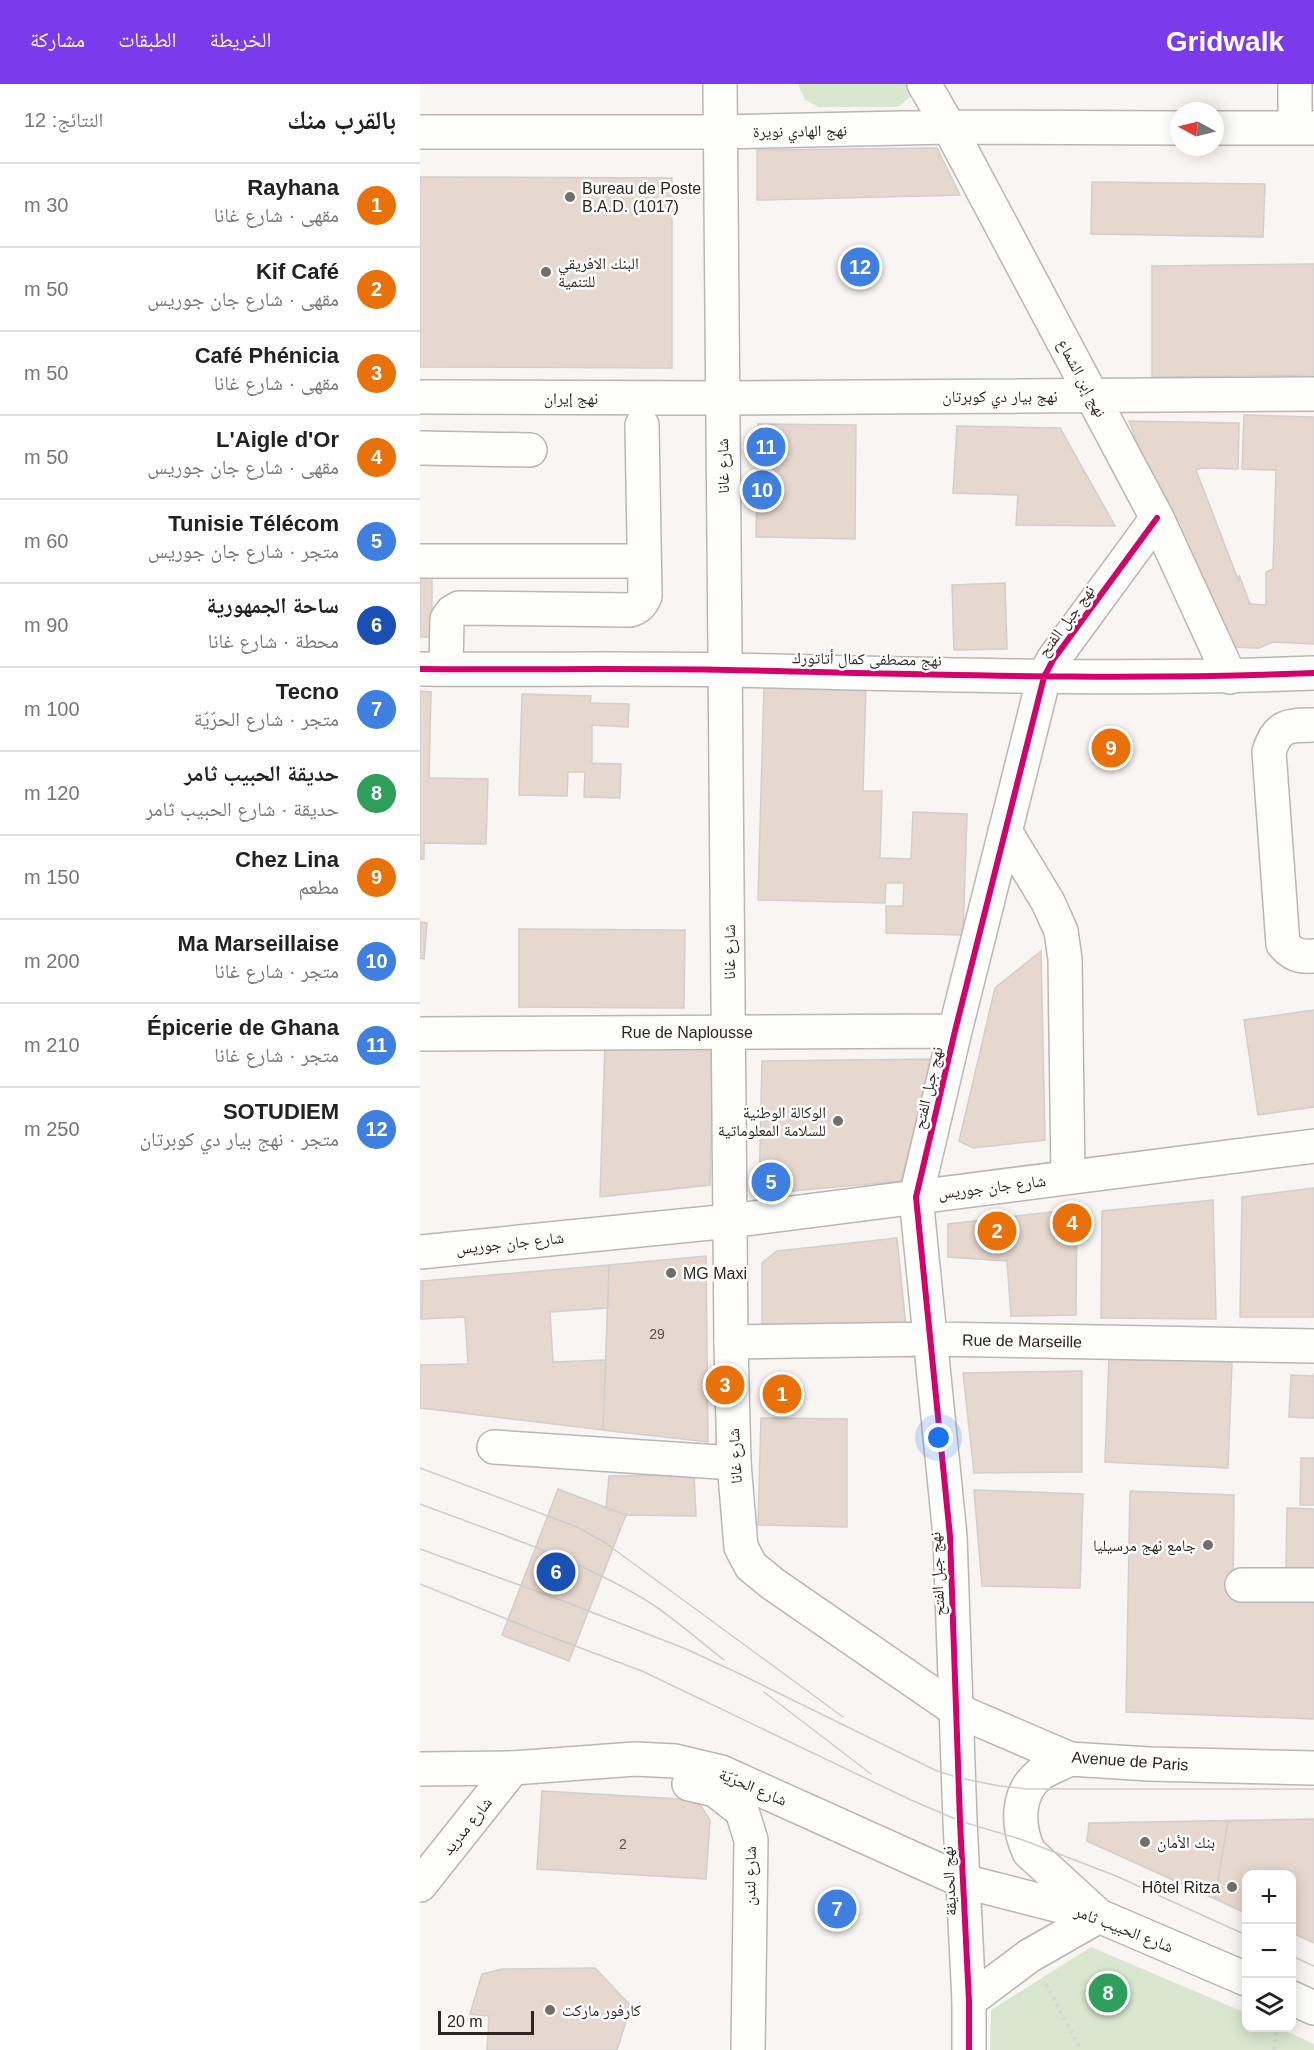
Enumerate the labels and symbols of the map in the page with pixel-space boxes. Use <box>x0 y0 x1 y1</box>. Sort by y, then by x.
north arrow <box>1170 102 1224 156</box>
street label: نهج الهادي نويرة <box>753 122 847 144</box>
place label: Bureau de Poste B.A.D. (1017) <box>582 180 701 215</box>
marker: Bureau de Poste B.A.D. (1017) <box>563 190 577 204</box>
pin: 12 <box>840 244 880 290</box>
place label: البنك الافريقي للتنمية <box>558 255 639 290</box>
marker: البنك الافريقي للتنمية <box>539 265 553 279</box>
street label: نهج إبن الشماع <box>1053 336 1110 421</box>
street label: نهج بيار دي كوبرتان <box>942 388 1058 409</box>
street label: نهج إيران <box>544 390 598 409</box>
pin: 11 <box>746 424 786 470</box>
street label: شارع غانا <box>714 438 734 494</box>
pin: 10 <box>742 468 782 512</box>
street label: نهج جبل الفتح <box>1034 582 1099 661</box>
street label: نهج مصطفى كمال أتاتورك <box>792 648 942 671</box>
pin: 9 <box>1092 726 1130 770</box>
street label: شارع غانا <box>721 924 740 980</box>
street label: Rue de Naplousse <box>621 1024 753 1041</box>
street label: نهج جبل الفتح <box>910 1045 948 1131</box>
place label: الوكالة الوطنية للسلامة المعلوماتية <box>718 1104 826 1140</box>
marker: الوكالة الوطنية للسلامة المعلوماتية <box>831 1114 845 1128</box>
pin: 5 <box>752 1160 790 1204</box>
street label: شارع جان جوريس <box>937 1172 1047 1204</box>
pin: 4 <box>1052 1200 1092 1246</box>
pin: 2 <box>978 1208 1016 1254</box>
street label: شارع جان جوريس <box>455 1229 565 1259</box>
place label: MG Maxi <box>683 1265 747 1282</box>
marker: MG Maxi <box>664 1266 678 1280</box>
house number: 29 <box>649 1326 665 1342</box>
street label: Rue de Marseille <box>962 1331 1082 1351</box>
pin: 3 <box>706 1362 744 1408</box>
pin: 1 <box>762 1372 802 1416</box>
your location <box>924 1423 953 1452</box>
street label: شارع غانا <box>725 1428 747 1484</box>
street label: نهج جبل الفتح <box>926 1531 950 1616</box>
place label: جامع نهج مرسيليا <box>1093 1537 1196 1556</box>
marker: جامع نهج مرسيليا <box>1201 1538 1215 1552</box>
pin: 6 <box>536 1550 576 1594</box>
street label: Avenue de Paris <box>1071 1748 1189 1774</box>
street label: شارع الحرّيّة <box>716 1765 789 1811</box>
street label: شارع مدريد <box>439 1794 497 1859</box>
place label: بنك الأمان <box>1157 1834 1215 1853</box>
marker: بنك الأمان <box>1138 1835 1152 1849</box>
house number: 2 <box>619 1836 627 1852</box>
street label: شارع لندن <box>741 1846 761 1906</box>
street label: نهج الحديقة <box>939 1846 961 1916</box>
place label: Hôtel Ritza <box>1142 1879 1220 1896</box>
marker: Hôtel Ritza <box>1225 1880 1239 1894</box>
pin: 7 <box>818 1886 856 1932</box>
street label: شارع الحبيب ثامر <box>1071 1902 1176 1957</box>
pin: 8 <box>1088 1970 1128 2016</box>
place label: كارفور ماركت <box>562 2002 641 2020</box>
marker: كارفور ماركت <box>543 2003 557 2017</box>
scale bar <box>438 2008 534 2036</box>

